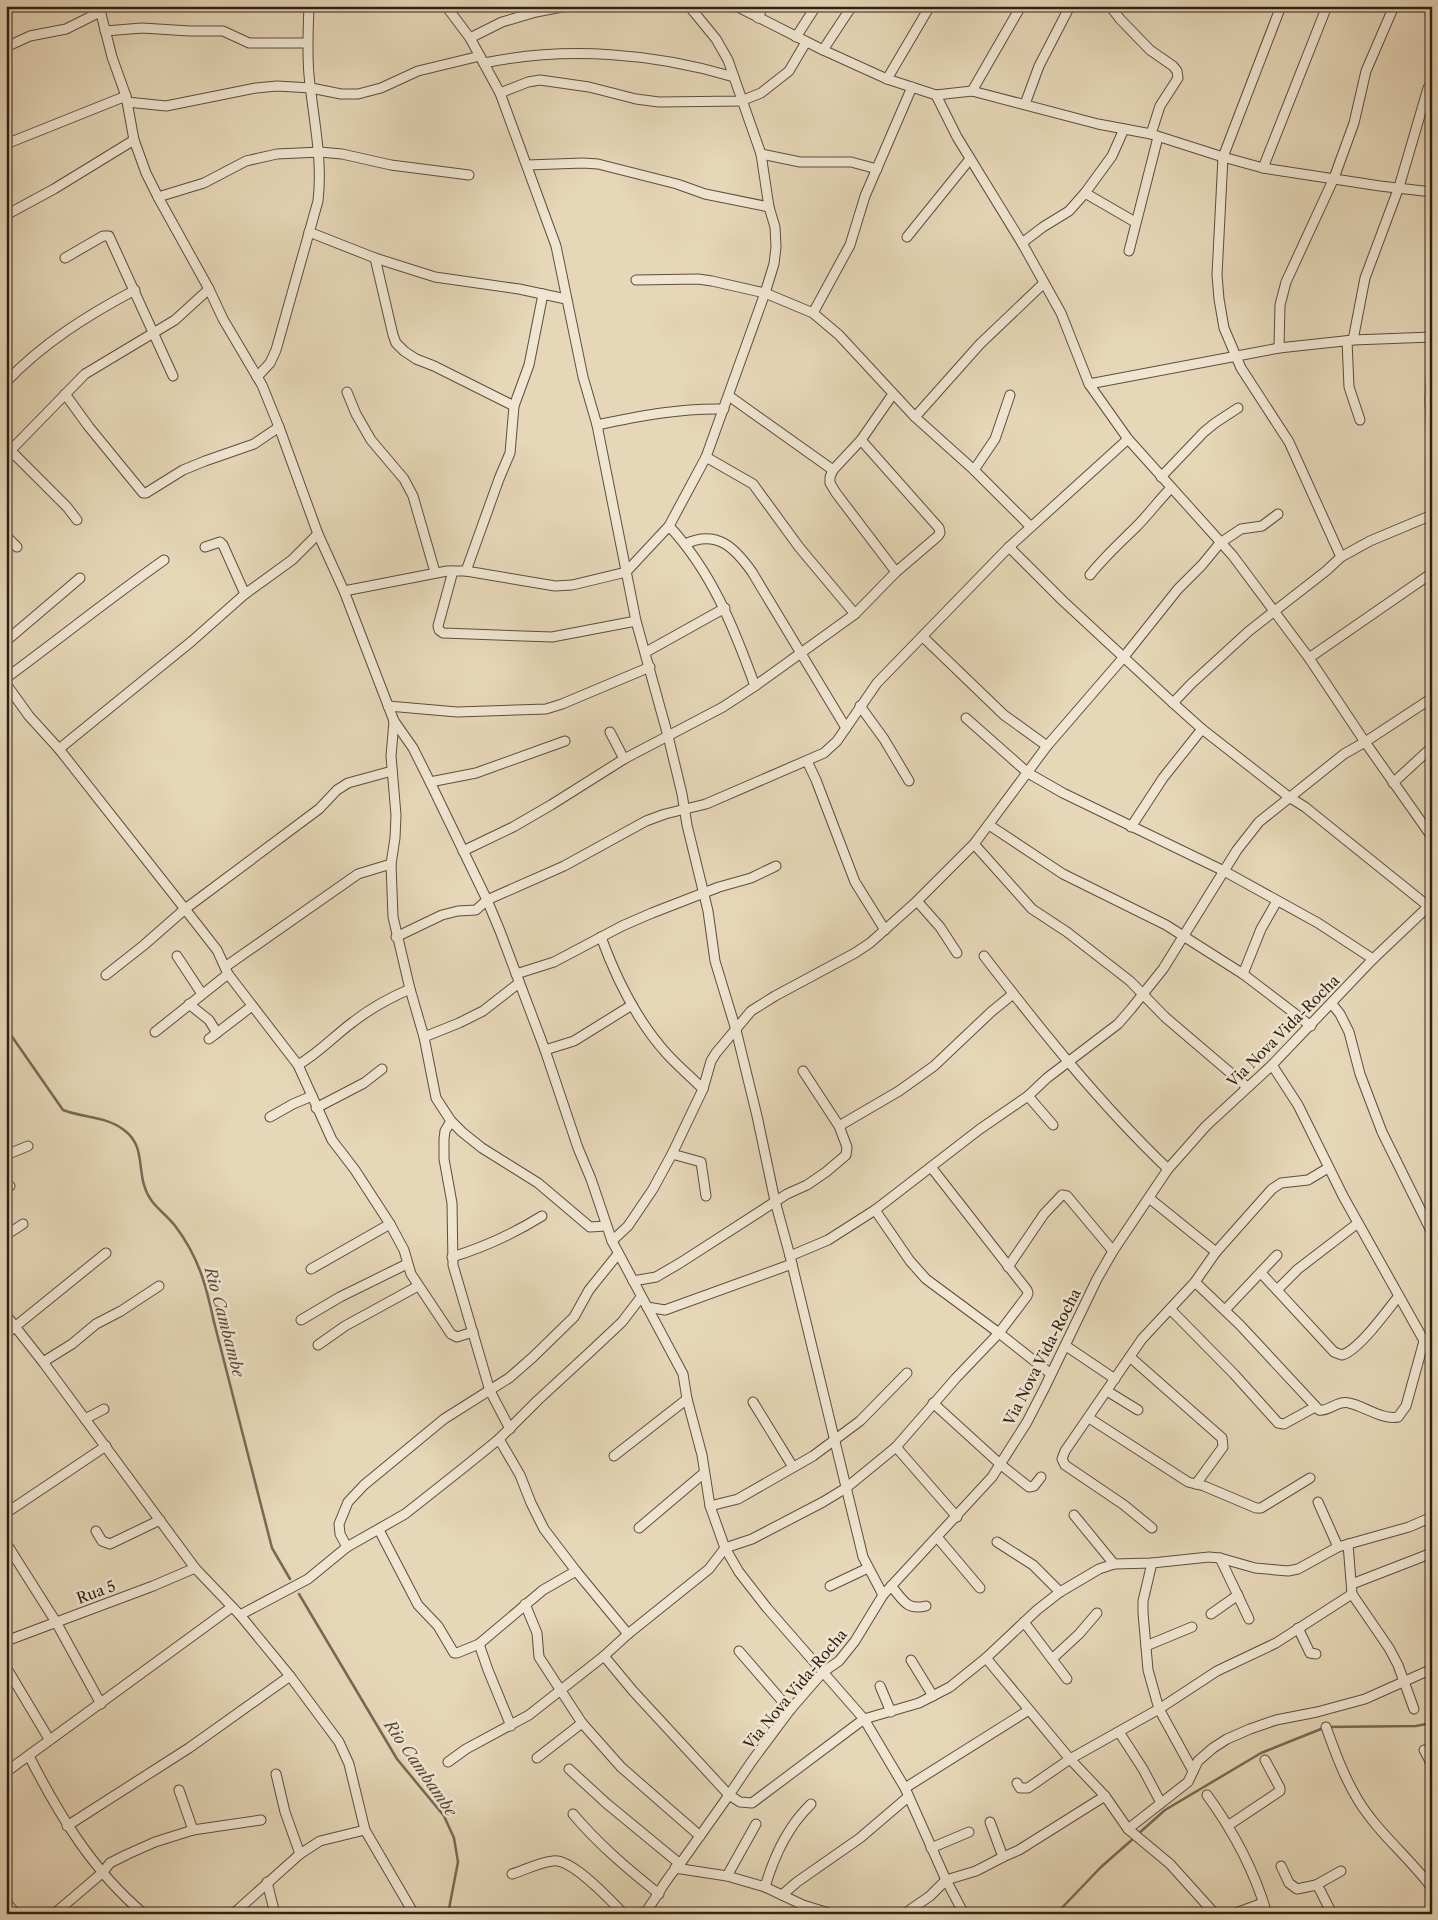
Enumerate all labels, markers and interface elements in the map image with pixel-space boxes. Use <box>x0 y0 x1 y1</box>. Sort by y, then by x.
street label: Via Nova Vida-Rocha <box>1222 971 1343 1092</box>
water label: Rio Cambambe <box>200 1263 250 1380</box>
street label: Via Nova Vida-Rocha <box>999 1285 1085 1430</box>
street label: Rua 5 <box>74 1576 118 1608</box>
street label: Via Nova Vida-Rocha <box>739 1625 851 1754</box>
water label: Rio Cambambe <box>379 1714 462 1821</box>

